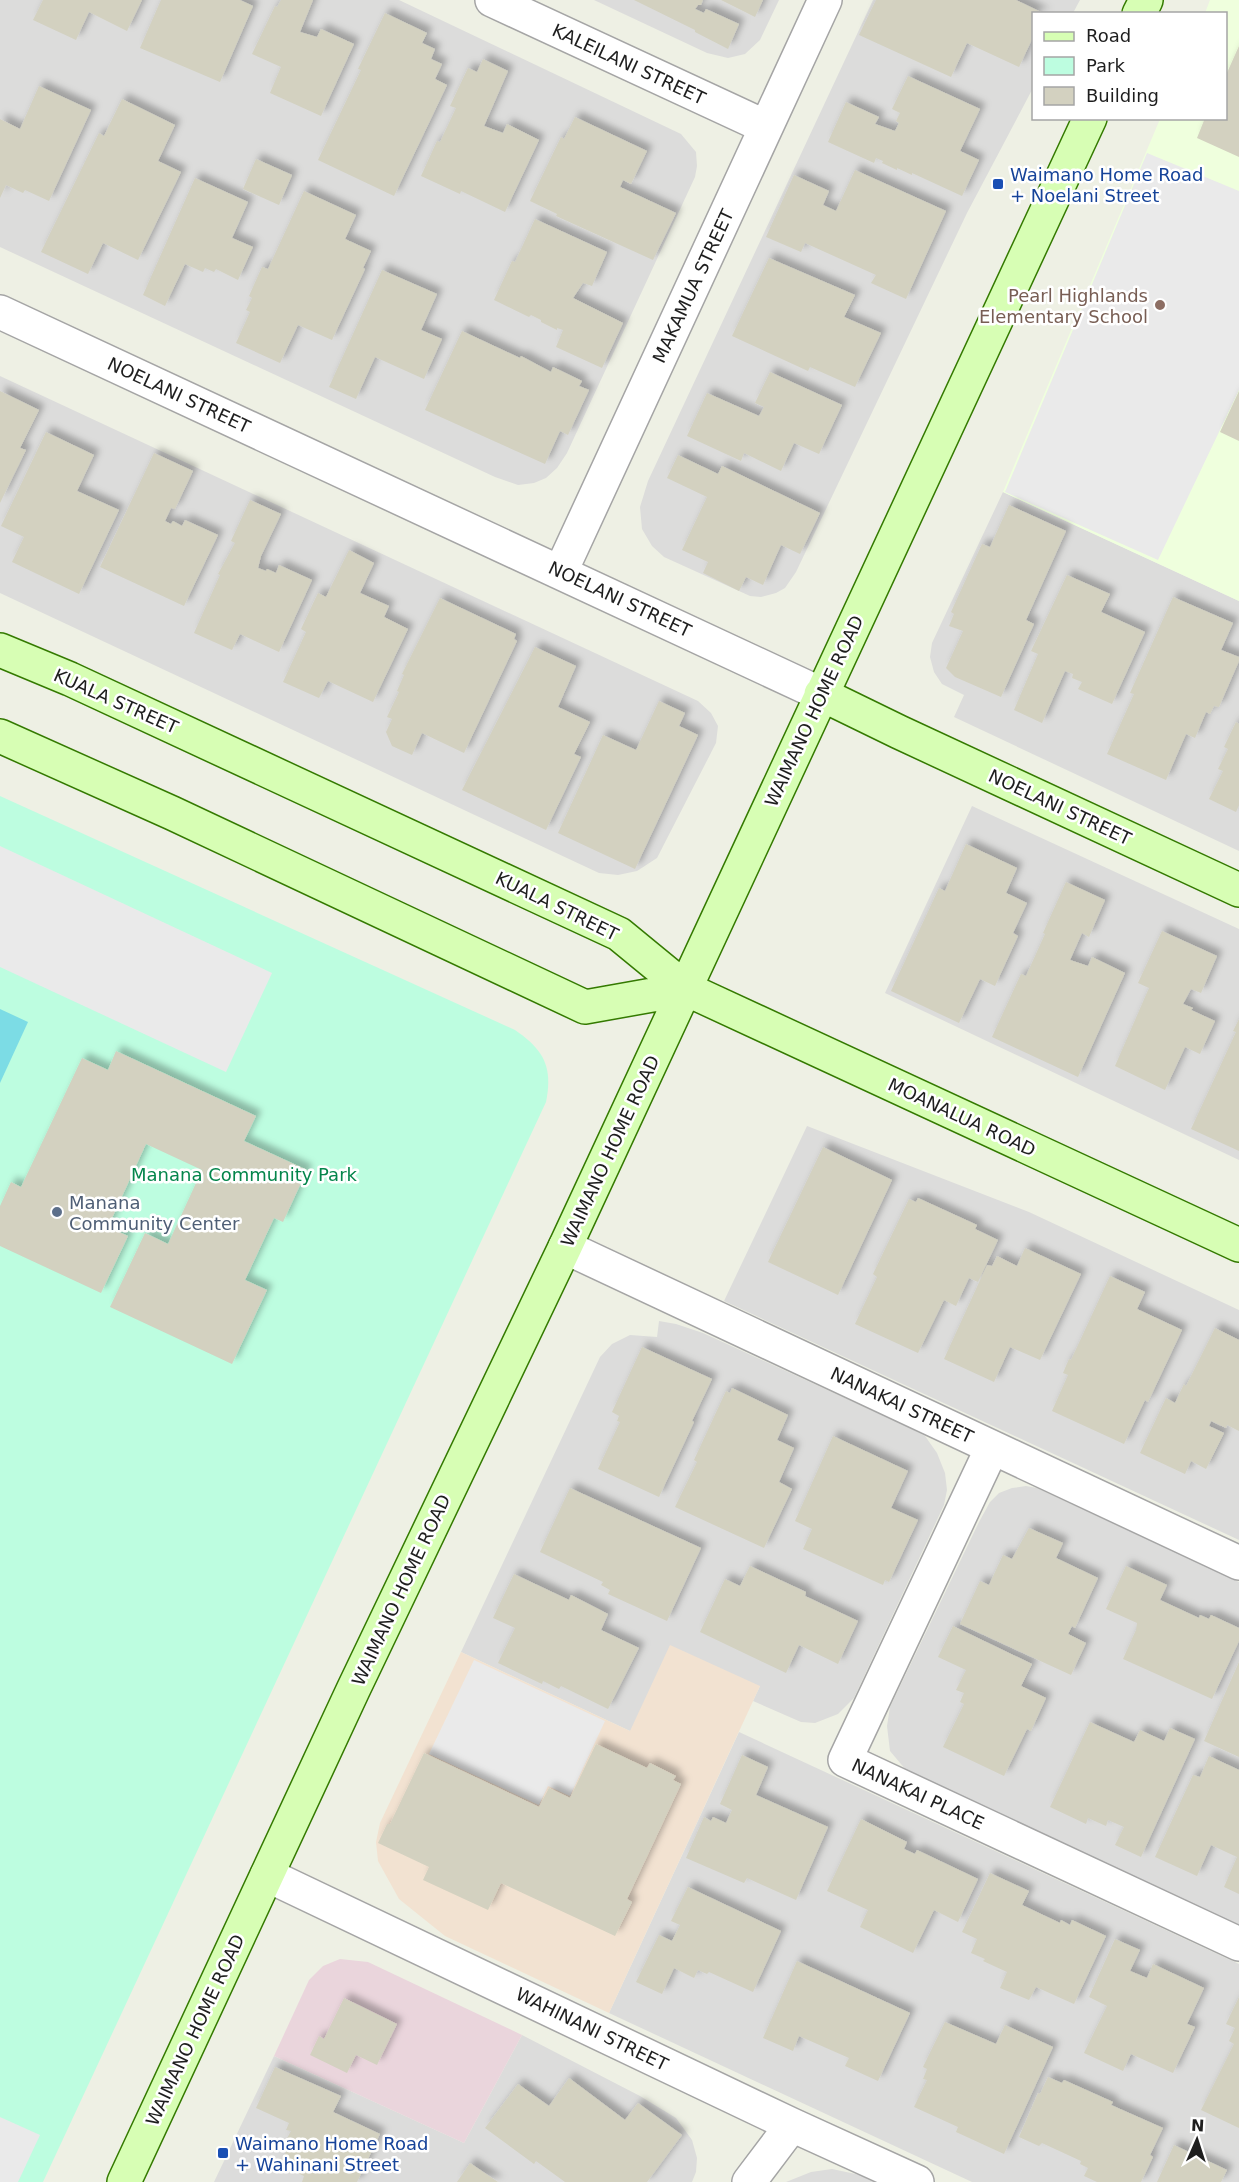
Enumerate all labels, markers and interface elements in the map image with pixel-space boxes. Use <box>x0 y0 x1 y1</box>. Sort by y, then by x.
legend <box>1032 12 1227 120</box>
street label: KALEILANI STREET <box>549 19 710 109</box>
text: Road <box>1086 25 1131 46</box>
text: Park <box>1086 55 1125 76</box>
text: Building <box>1086 85 1159 106</box>
place label: Waimano Home Road + Noelani Street <box>1010 164 1203 206</box>
marker: Waimano Home Road + Noelani Street <box>991 177 1005 191</box>
street label: MAKAMUA STREET <box>648 205 738 366</box>
place label: Pearl Highlands Elementary School <box>979 285 1148 327</box>
marker: Pearl Highlands Elementary School <box>1153 298 1167 312</box>
street label: NOELANI STREET <box>104 353 255 438</box>
street label: NOELANI STREET <box>545 557 696 642</box>
street label: WAIMANO HOME ROAD <box>760 612 868 810</box>
street label: KUALA STREET <box>51 664 182 738</box>
street label: NOELANI STREET <box>985 765 1136 850</box>
street label: KUALA STREET <box>492 867 623 945</box>
street label: WAIMANO HOME ROAD <box>556 1052 664 1250</box>
street label: MOANALUA ROAD <box>885 1074 1039 1160</box>
park label: Manana Community Park <box>131 1164 358 1185</box>
place label: Manana Community Center <box>69 1192 240 1234</box>
marker: Manana Community Center <box>50 1205 64 1219</box>
street label: NANAKAI STREET <box>827 1363 978 1448</box>
street label: WAIMANO HOME ROAD <box>347 1491 455 1689</box>
street label: NANAKAI PLACE <box>848 1754 988 1834</box>
street label: WAIMANO HOME ROAD <box>141 1931 249 2129</box>
street label: WAHINANI STREET <box>512 1983 673 2075</box>
north arrow <box>1167 2110 1227 2170</box>
text: N <box>1191 2116 1205 2135</box>
place label: Waimano Home Road + Wahinani Street <box>235 2133 428 2175</box>
marker: Waimano Home Road + Wahinani Street <box>216 2146 230 2160</box>

